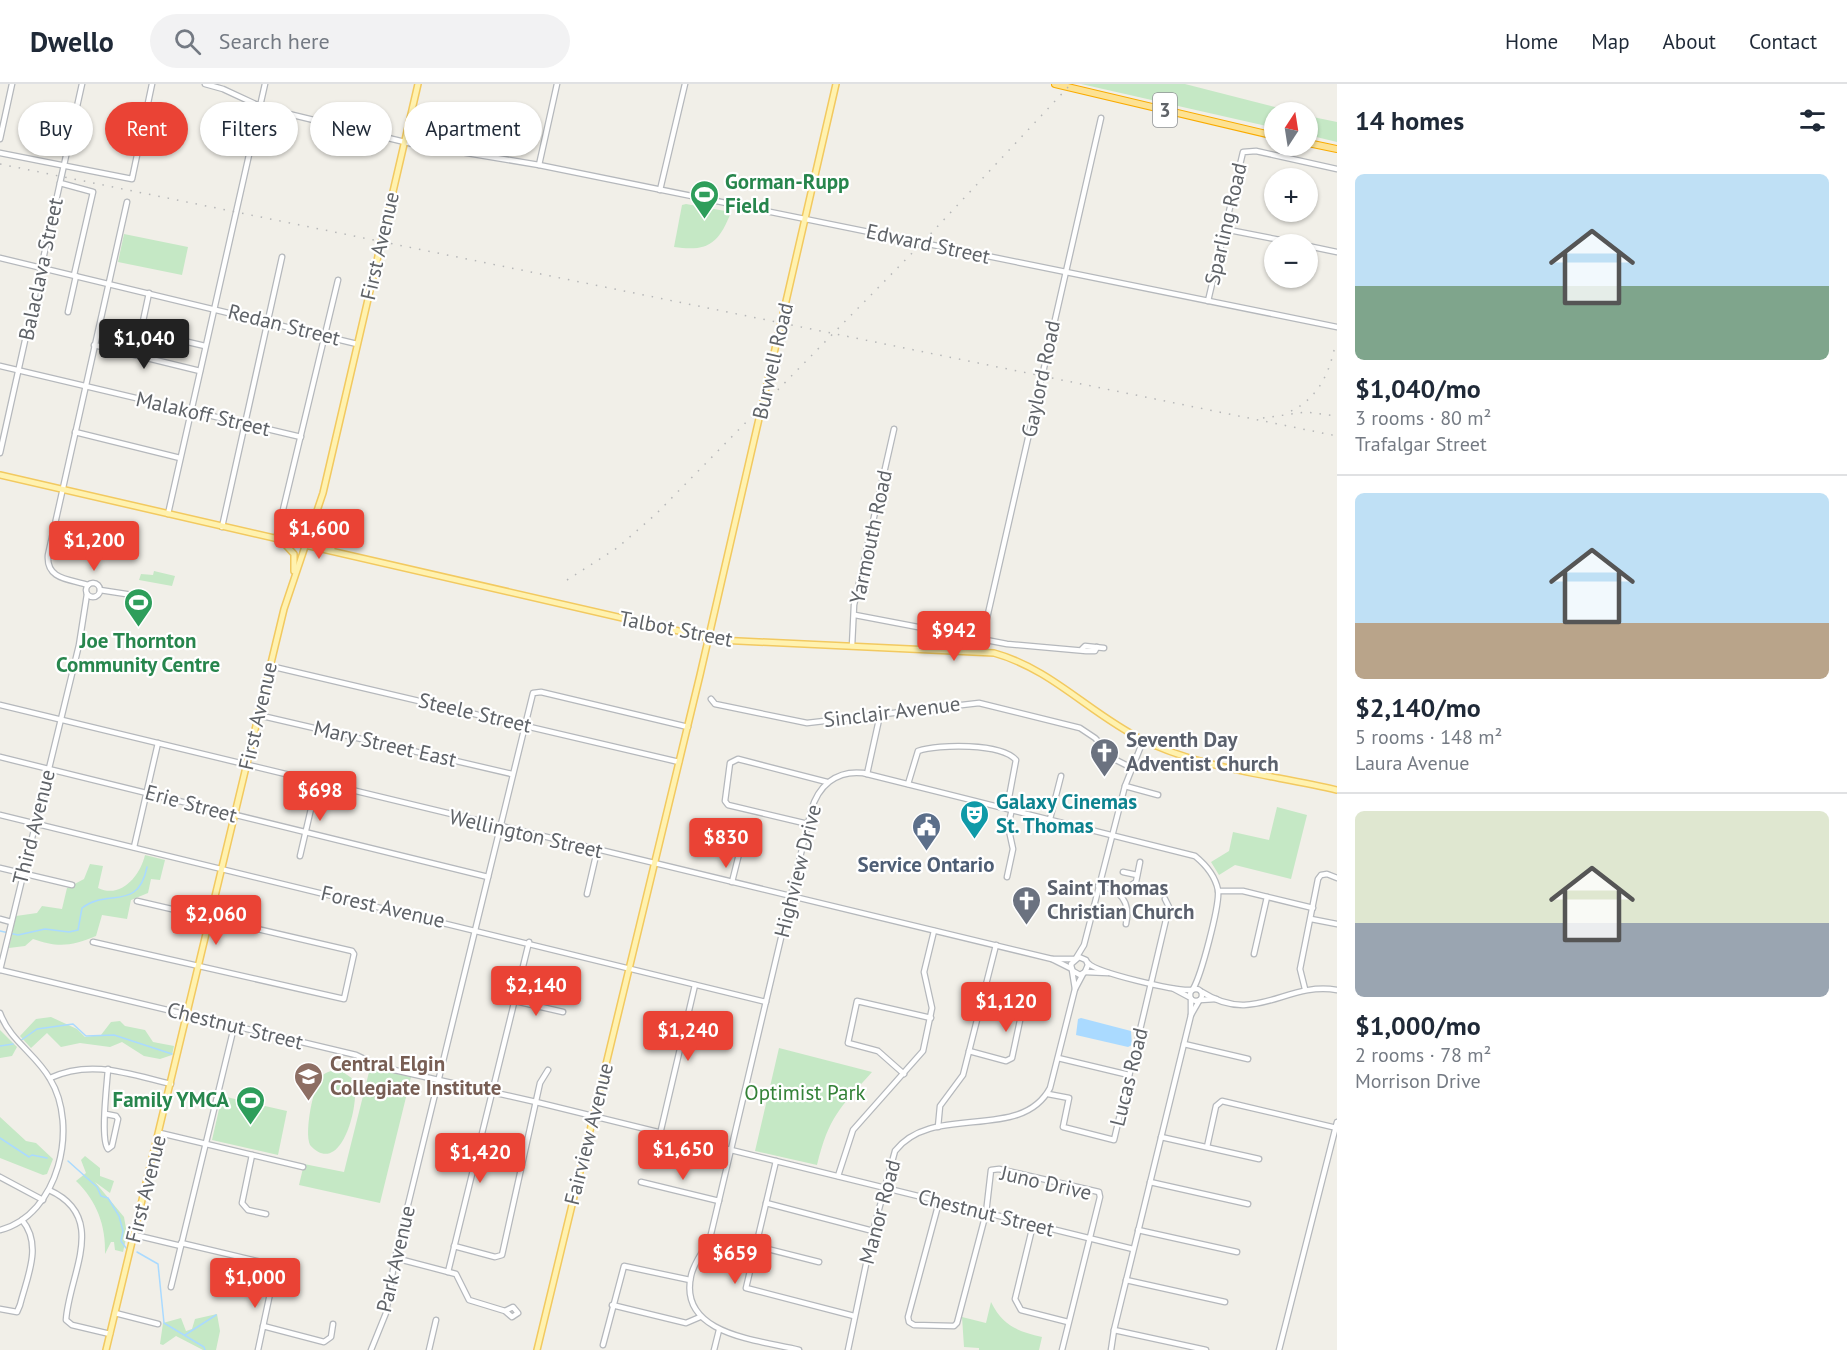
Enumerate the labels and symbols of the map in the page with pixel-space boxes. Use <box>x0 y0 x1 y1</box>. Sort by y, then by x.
road number: 3 <box>1153 93 1177 127</box>
north arrow <box>1264 102 1318 156</box>
street label: Sparling Road <box>1198 160 1253 288</box>
place label: Gorman-Rupp Field <box>725 168 849 219</box>
sports icon: Gorman-Rupp Field <box>688 178 720 220</box>
street label: First Avenue <box>354 189 405 303</box>
street label: Balaclava Street <box>12 195 69 343</box>
street label: Edward Street <box>864 217 993 270</box>
street label: Redan Street <box>225 298 343 351</box>
street label: Burwell Road <box>746 300 799 422</box>
street label: Gaylord Road <box>1015 318 1066 440</box>
pin: $1,040 <box>95 319 193 370</box>
street label: Malakoff Street <box>133 385 273 442</box>
street label: Yarmouth Road <box>843 468 898 606</box>
pin: $1,600 <box>270 509 368 560</box>
pin: $1,200 <box>45 521 143 572</box>
sports icon: Joe Thornton Community Centre <box>122 586 154 628</box>
street label: Talbot Street <box>617 604 735 653</box>
pin: $942 <box>918 611 990 662</box>
place label: Joe Thornton Community Centre <box>56 627 220 678</box>
street label: First Avenue <box>232 659 283 773</box>
street label: Steele Street <box>416 686 534 739</box>
street label: Sinclair Avenue <box>822 690 962 733</box>
street label: Mary Street East <box>311 714 459 773</box>
place label: Seventh Day Adventist Church <box>1126 726 1279 777</box>
church icon: Seventh Day Adventist Church <box>1089 736 1121 778</box>
street label: Third Avenue <box>6 766 61 887</box>
pin: $698 <box>284 771 356 822</box>
street label: Erie Street <box>142 778 240 829</box>
place label: Galaxy Cinemas St. Thomas <box>996 788 1137 839</box>
theatre icon: Galaxy Cinemas St. Thomas <box>959 798 991 840</box>
street label: Highview Drive <box>768 801 827 940</box>
street label: Wellington Street <box>447 803 605 864</box>
public building icon: Service Ontario <box>910 810 942 852</box>
pin: $830 <box>690 818 762 869</box>
place label: Service Ontario <box>858 851 994 878</box>
place label: Saint Thomas Christian Church <box>1047 874 1194 925</box>
street label: Forest Avenue <box>318 879 448 934</box>
church icon: Saint Thomas Christian Church <box>1010 884 1042 926</box>
pin: $2,060 <box>167 895 265 946</box>
pin: $2,140 <box>487 966 585 1017</box>
pin: $1,120 <box>957 982 1055 1033</box>
street label: Chestnut Street <box>164 996 306 1055</box>
pin: $1,240 <box>639 1011 737 1062</box>
street label: Lucas Road <box>1103 1025 1154 1129</box>
place label: Central Elgin Collegiate Institute <box>330 1050 502 1101</box>
school or university icon: Central Elgin Collegiate Institute <box>293 1060 325 1102</box>
street label: Fairview Avenue <box>558 1060 619 1208</box>
park label: Optimist Park <box>744 1079 866 1106</box>
sports icon: Family YMCA <box>234 1084 266 1126</box>
place label: Family YMCA <box>112 1086 229 1113</box>
pin: $1,650 <box>634 1130 732 1181</box>
street label: First Avenue <box>119 1132 172 1246</box>
pin: $1,420 <box>431 1133 529 1184</box>
street label: Manor Road <box>853 1157 906 1267</box>
street label: Juno Drive <box>997 1159 1094 1206</box>
street label: Chestnut Street <box>915 1183 1057 1242</box>
street label: Park Avenue <box>370 1203 421 1315</box>
pin: $659 <box>699 1234 771 1285</box>
pin: $1,000 <box>206 1258 304 1309</box>

